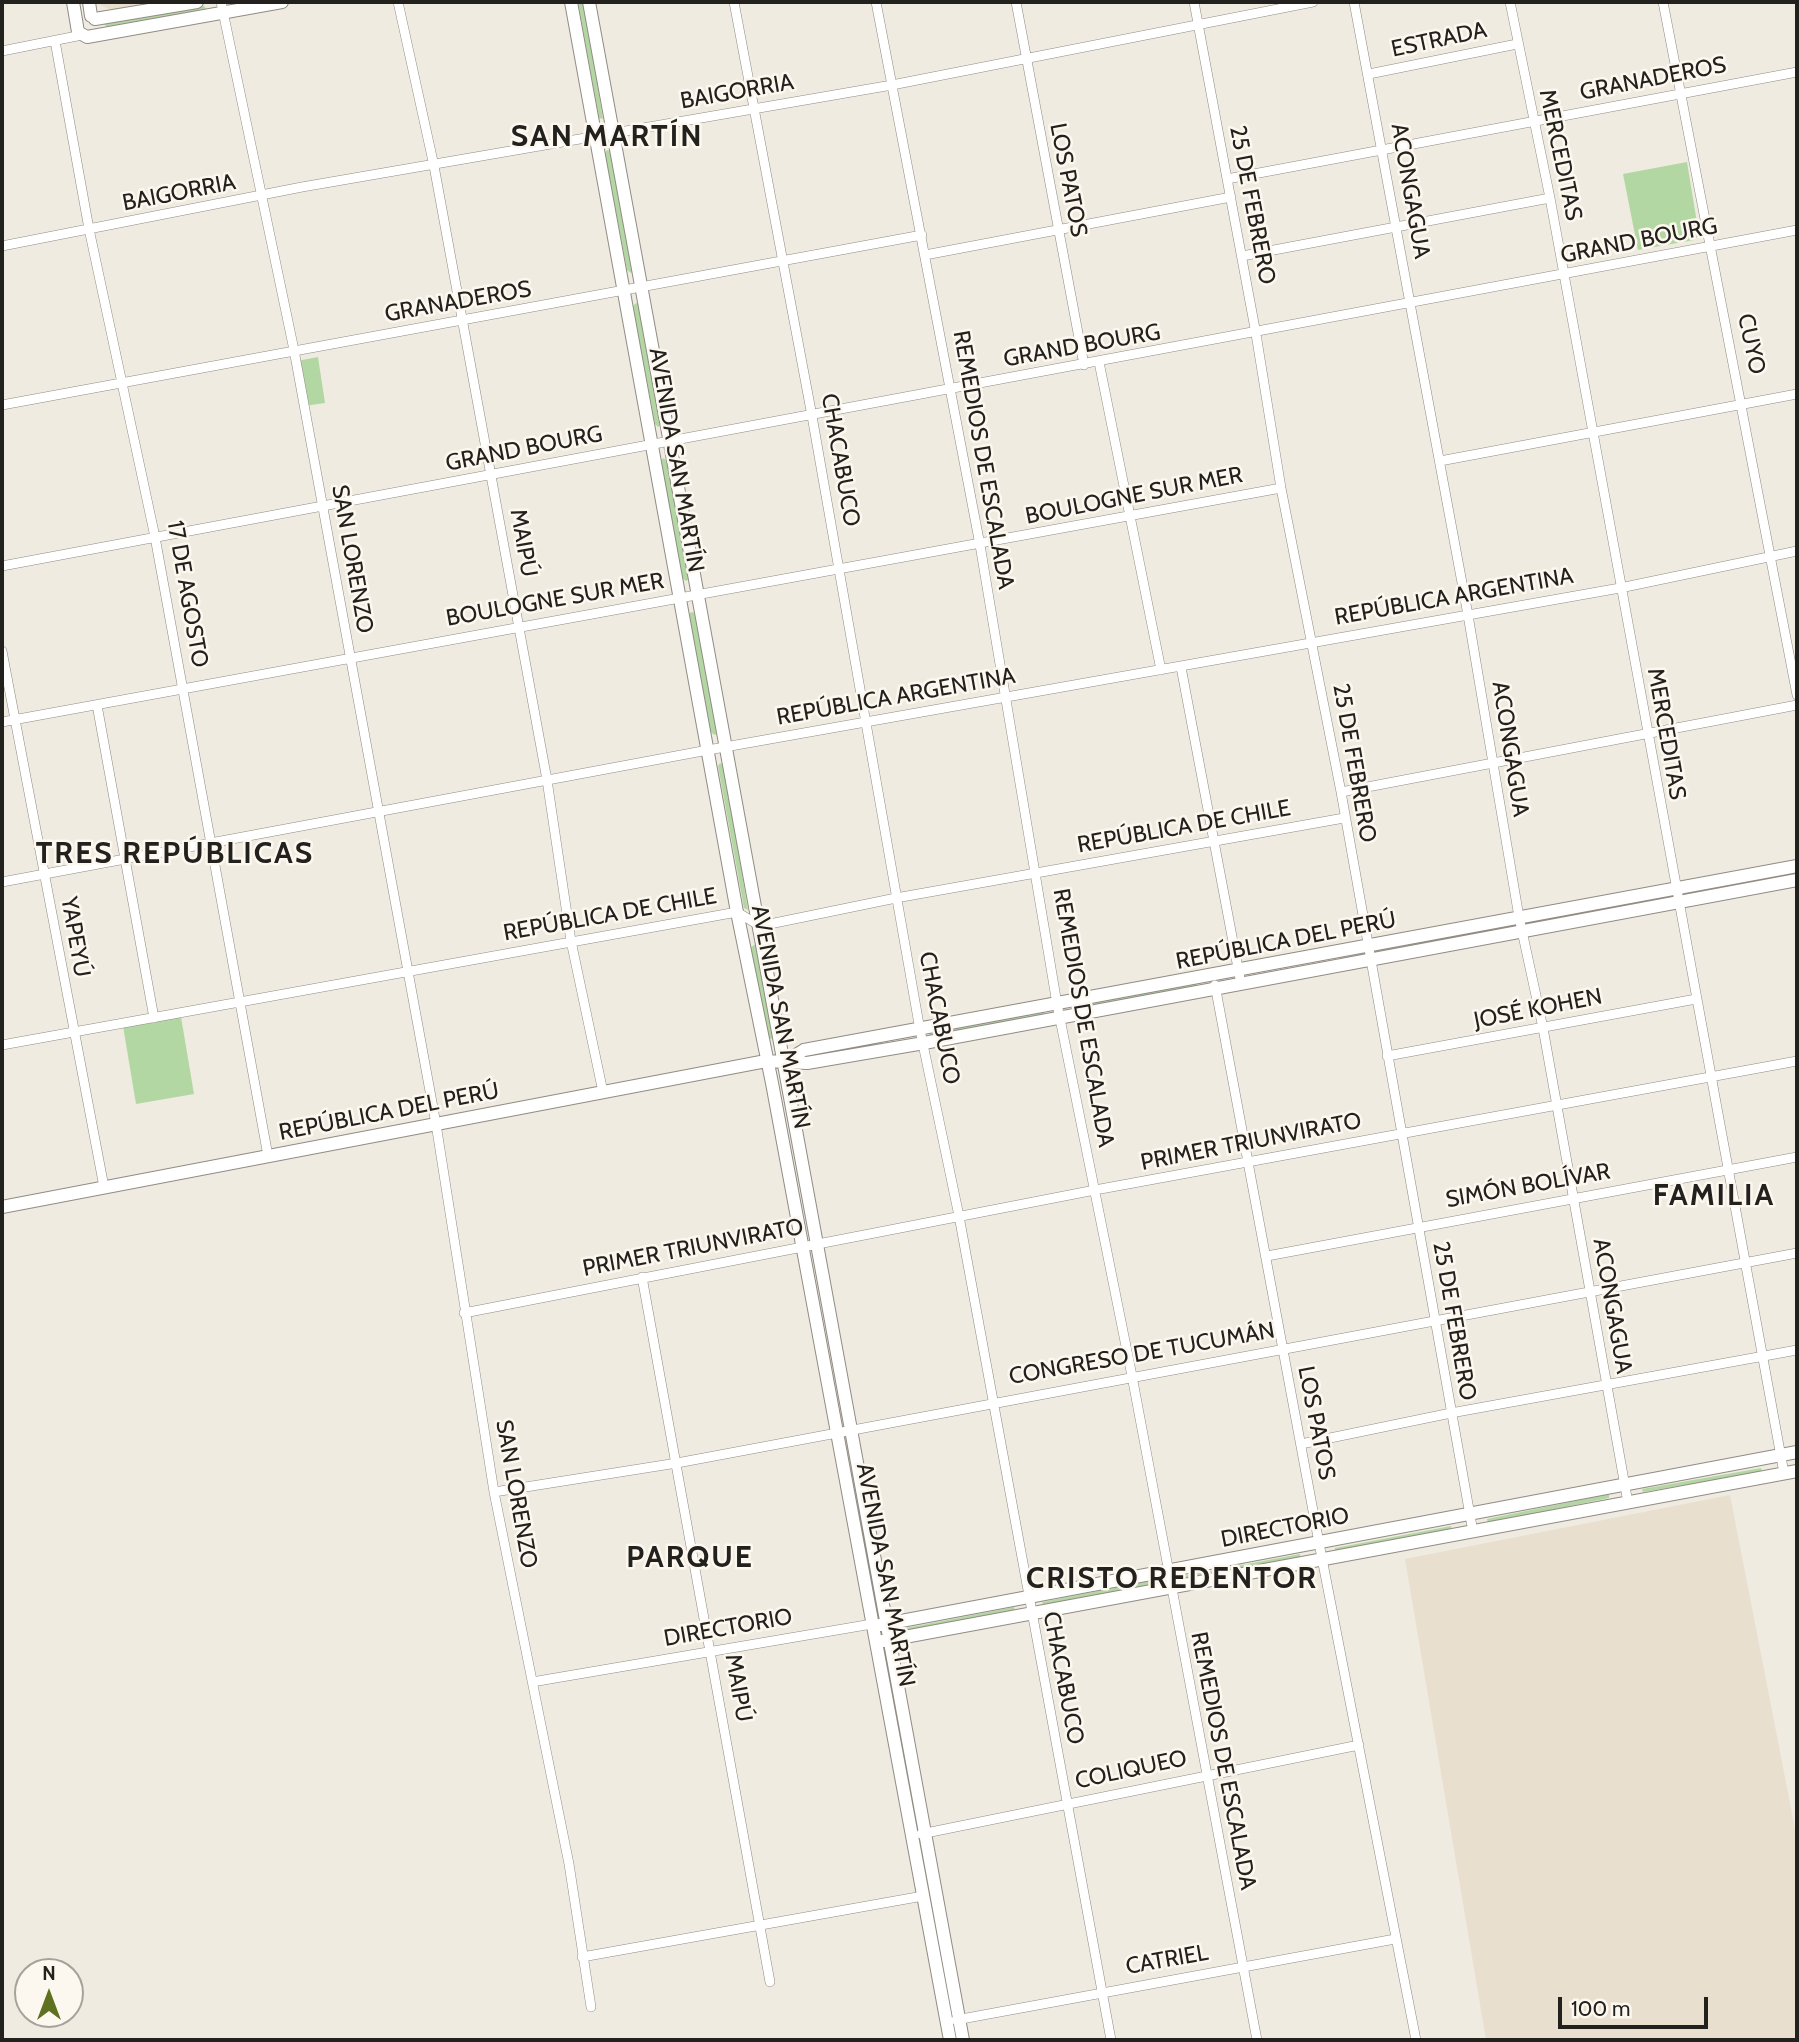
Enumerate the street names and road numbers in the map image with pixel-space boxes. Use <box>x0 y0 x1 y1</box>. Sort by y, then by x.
street label: ESTRADA <box>1389 16 1489 64</box>
street label: GRANADEROS <box>1578 51 1728 107</box>
street label: BAIGORRIA <box>678 68 796 116</box>
street label: MERCEDITAS <box>1533 87 1587 223</box>
street label: LOS PATOS <box>1043 121 1093 239</box>
street label: ACONGAGUA <box>1385 121 1435 261</box>
street label: 25 DE FEBRERO <box>1223 123 1281 287</box>
street label: BAIGORRIA <box>120 169 238 217</box>
street label: GRAND BOURG <box>1558 212 1720 270</box>
street label: GRANADEROS <box>383 276 533 328</box>
street label: CUYO <box>1731 311 1771 377</box>
street label: GRAND BOURG <box>1001 319 1163 373</box>
street label: REMEDIOS DE ESCALADA <box>947 328 1019 592</box>
street label: AVENIDA SAN MARTÍN <box>643 346 709 574</box>
street label: CHACABUCO <box>815 391 865 529</box>
street label: GRAND BOURG <box>443 420 605 478</box>
street label: BOULOGNE SUR MER <box>1023 461 1245 531</box>
street label: SAN LORENZO <box>325 483 379 635</box>
street label: MAIPÚ <box>503 507 543 579</box>
street label: 17 DE AGOSTO <box>160 518 214 670</box>
street label: REPÚBLICA ARGENTINA <box>1332 562 1576 632</box>
street label: BOULOGNE SUR MER <box>444 567 666 633</box>
street label: REPÚBLICA ARGENTINA <box>774 662 1018 732</box>
street label: MERCEDITAS <box>1641 666 1691 802</box>
street label: ACONGAGUA <box>1486 679 1534 819</box>
street label: 25 DE FEBRERO <box>1326 681 1382 845</box>
street label: REPÚBLICA DE CHILE <box>1075 795 1293 859</box>
street label: REPÚBLICA DE CHILE <box>501 883 719 947</box>
street label: REMEDIOS DE ESCALADA <box>1047 886 1119 1150</box>
street label: YAPEYÚ <box>54 895 96 979</box>
street label: AVENIDA SAN MARTÍN <box>745 903 815 1131</box>
street label: REPÚBLICA DEL PERÚ <box>1174 906 1398 976</box>
street label: CHACABUCO <box>913 949 965 1087</box>
street label: JOSÉ KOHEN <box>1471 983 1605 1035</box>
street label: REPÚBLICA DEL PERÚ <box>277 1077 501 1147</box>
street label: PRIMER TRIUNVIRATO <box>1138 1107 1364 1177</box>
street label: SIMÓN BOLÍVAR <box>1444 1158 1612 1214</box>
street label: PRIMER TRIUNVIRATO <box>580 1213 806 1283</box>
street label: ACONGAGUA <box>1587 1236 1637 1376</box>
street label: 25 DE FEBRERO <box>1426 1239 1482 1403</box>
street label: CONGRESO DE TUCUMÁN <box>1007 1317 1277 1391</box>
street label: LOS PATOS <box>1291 1364 1341 1482</box>
street label: SAN LORENZO <box>489 1418 543 1570</box>
street label: AVENIDA SAN MARTÍN <box>850 1461 920 1689</box>
street label: DIRECTORIO <box>1219 1502 1351 1554</box>
street label: DIRECTORIO <box>662 1603 794 1653</box>
street label: CHACABUCO <box>1037 1609 1089 1747</box>
street label: REMEDIOS DE ESCALADA <box>1184 1630 1262 1892</box>
street label: MAIPÚ <box>718 1652 758 1724</box>
street label: COLIQUEO <box>1073 1745 1189 1795</box>
street label: CATRIEL <box>1124 1939 1210 1981</box>

